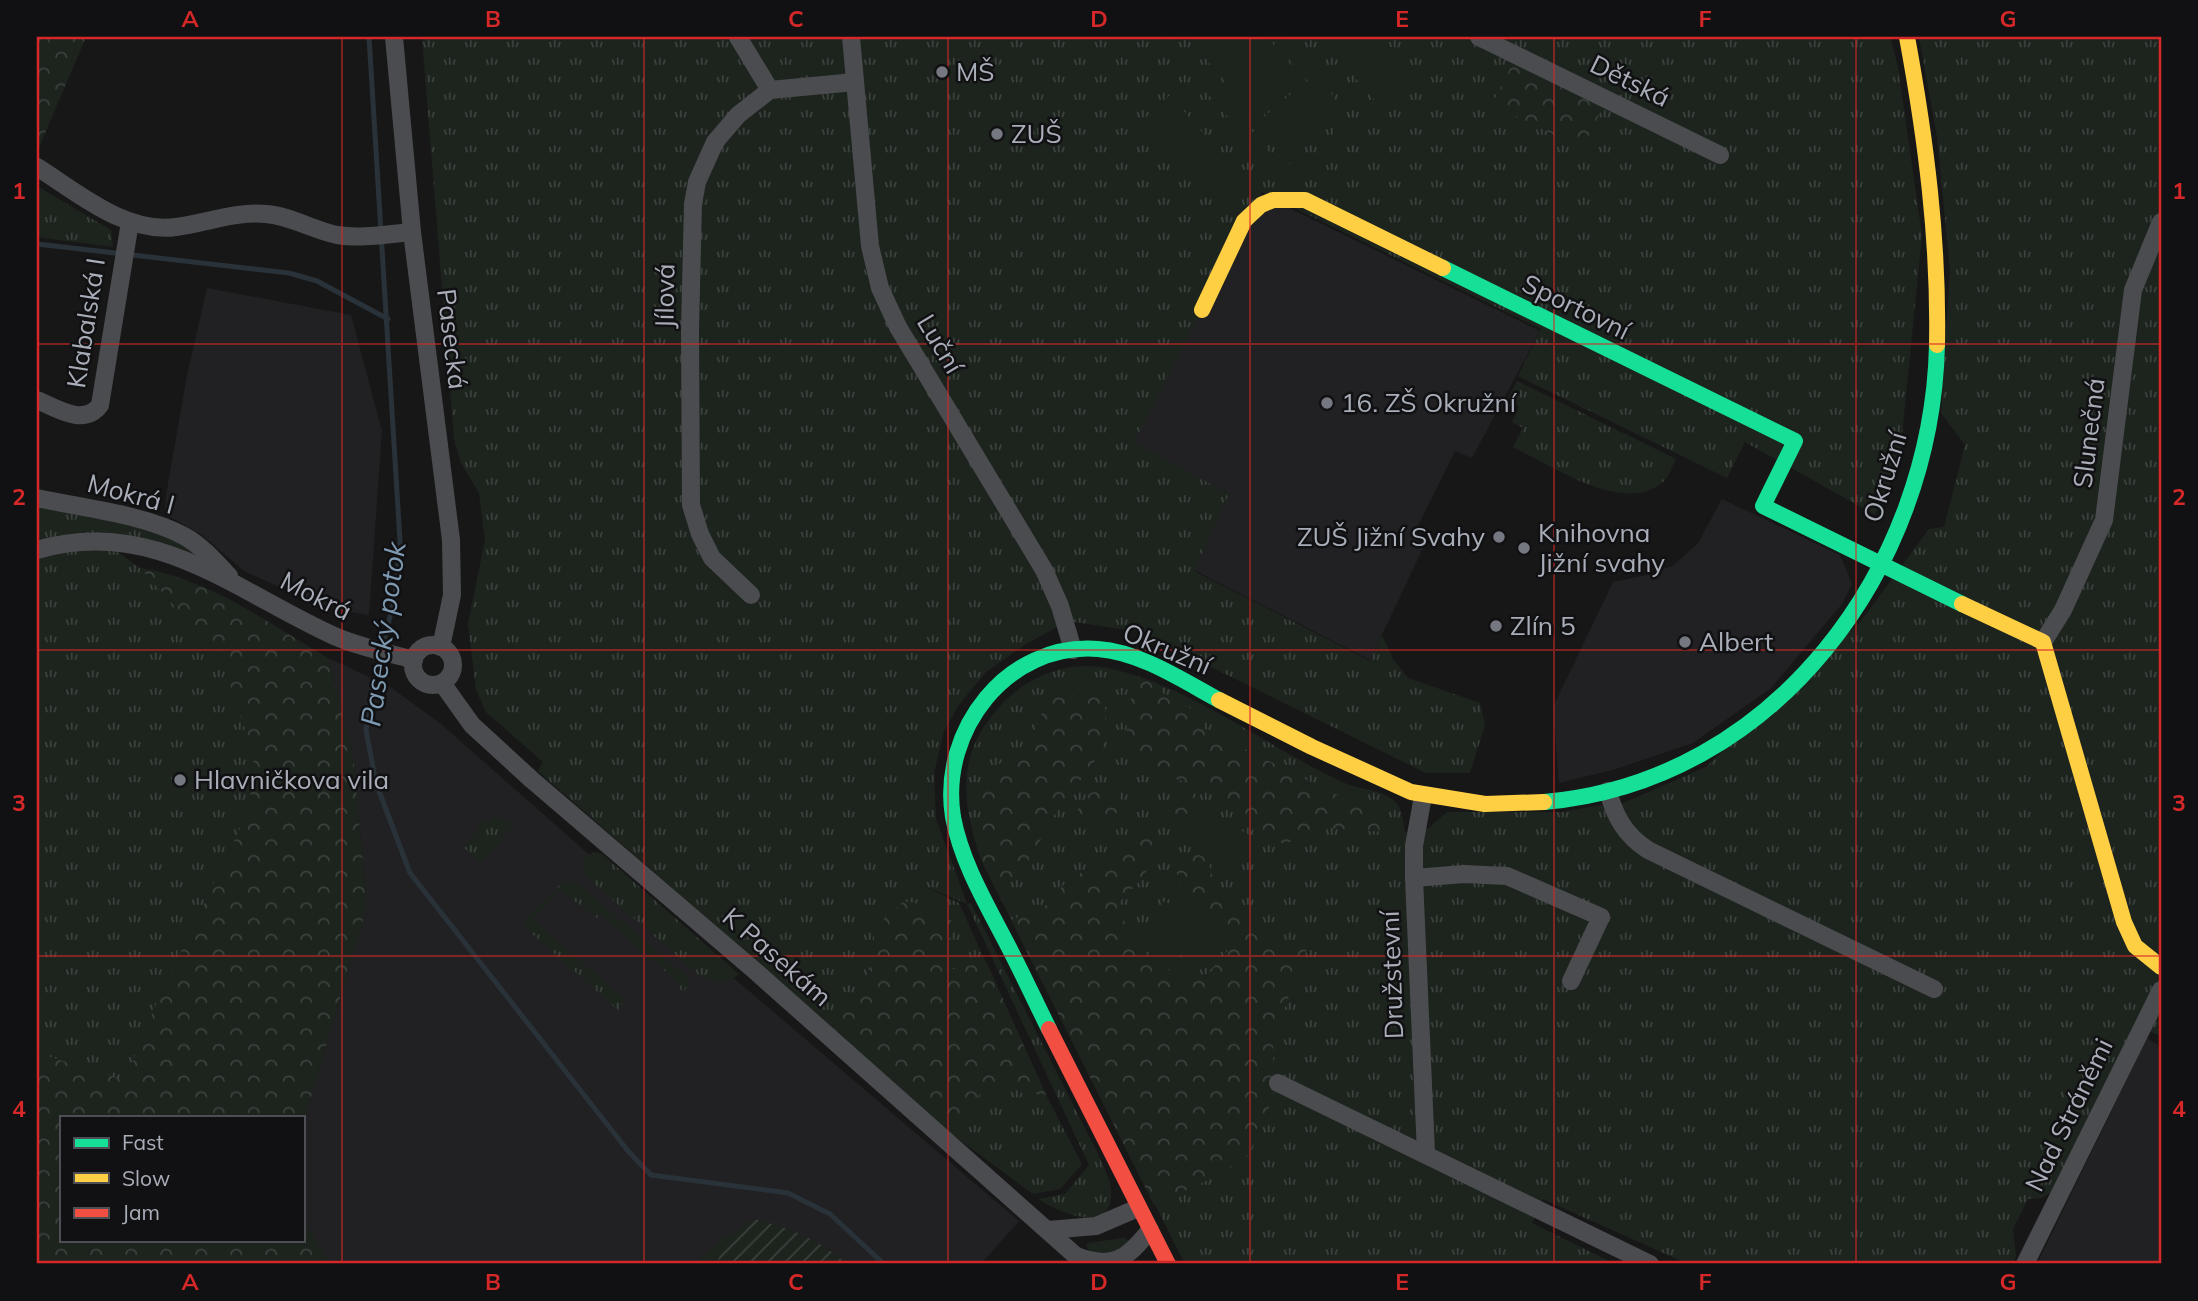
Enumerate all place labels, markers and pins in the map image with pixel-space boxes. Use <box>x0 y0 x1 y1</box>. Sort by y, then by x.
place label: MŠ <box>956 55 995 88</box>
marker: MŠ <box>934 64 950 80</box>
place label: ZUŠ <box>1011 117 1062 150</box>
marker: ZUŠ <box>989 126 1005 142</box>
place label: 16. ZŠ Okružní <box>1341 386 1518 419</box>
marker: 16. ZŠ Okružní <box>1319 395 1335 411</box>
place label: Knihovna Jižní svahy <box>1538 516 1665 579</box>
place label: ZUŠ Jižní Svahy <box>1297 520 1485 553</box>
marker: ZUŠ Jižní Svahy <box>1491 529 1507 545</box>
marker: Knihovna Jižní svahy <box>1516 540 1532 556</box>
place label: Zlín 5 <box>1510 609 1576 642</box>
marker: Zlín 5 <box>1488 618 1504 634</box>
place label: Albert <box>1699 625 1773 658</box>
marker: Albert <box>1677 634 1693 650</box>
place label: Hlavničkova vila <box>194 763 389 796</box>
marker: Hlavničkova vila <box>172 772 188 788</box>

